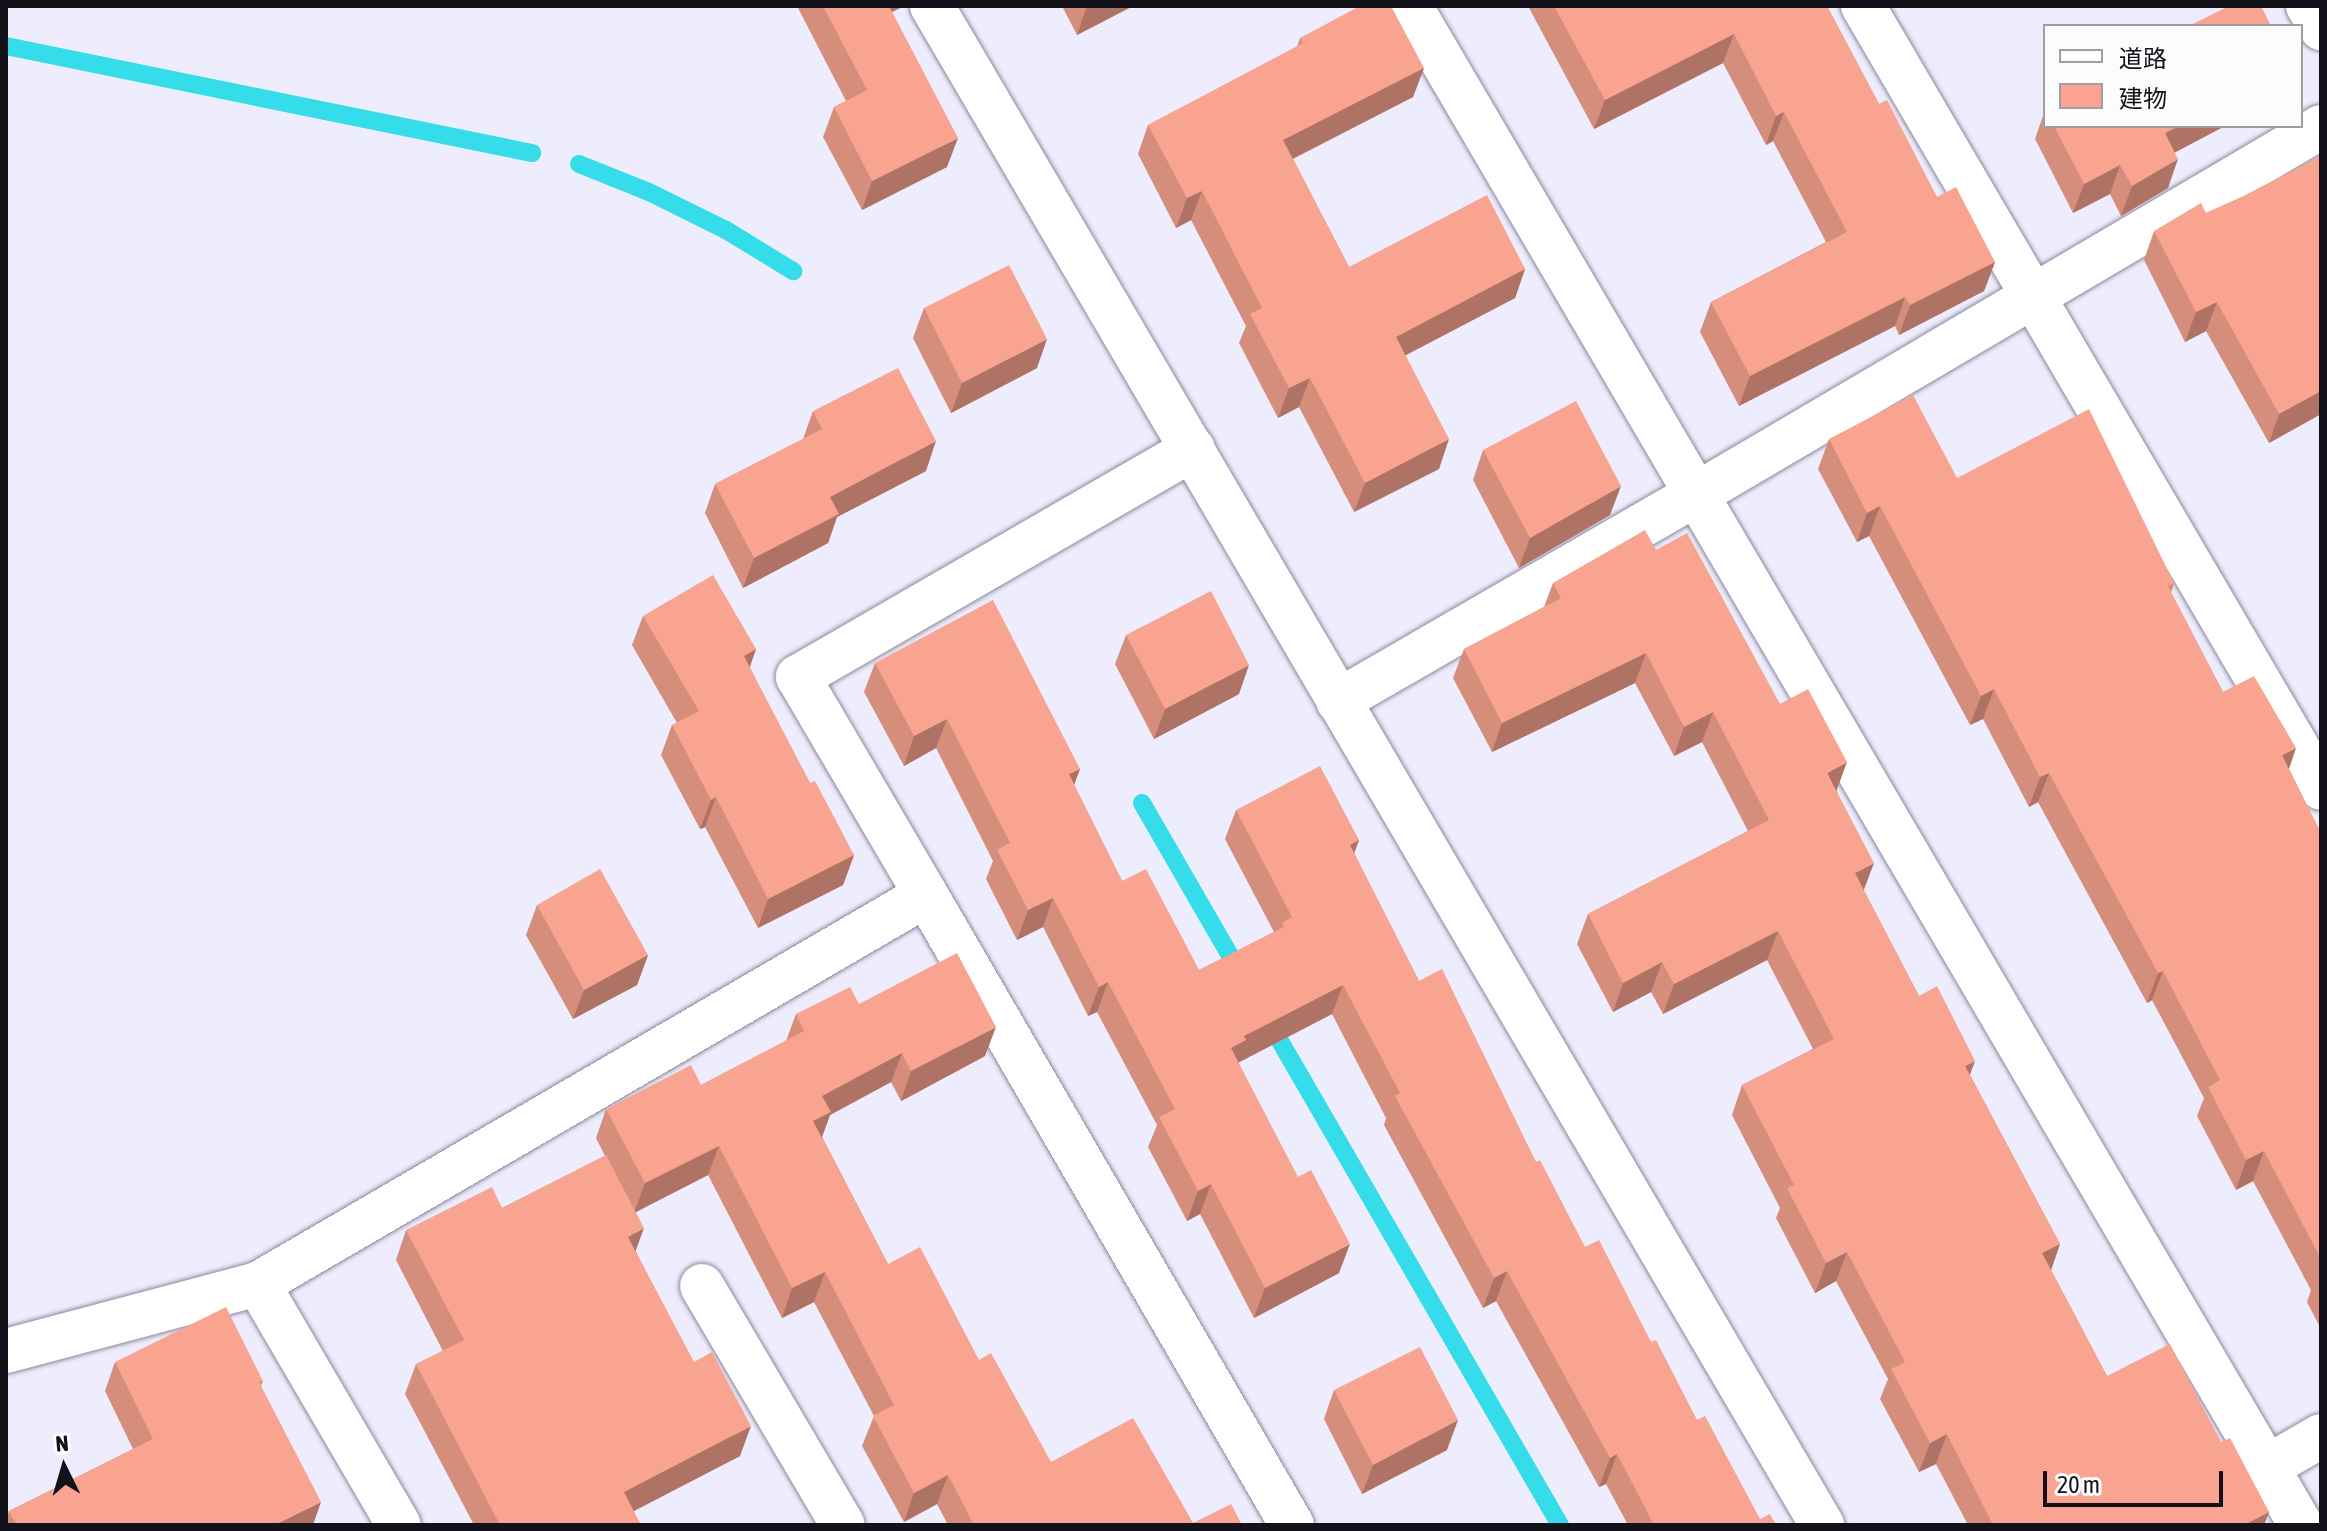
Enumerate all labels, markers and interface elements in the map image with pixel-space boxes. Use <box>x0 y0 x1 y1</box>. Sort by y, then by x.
legend <box>2043 24 2303 128</box>
text: 道路 <box>2119 45 2167 72</box>
text: 建物 <box>2119 85 2167 112</box>
north arrow <box>24 1427 104 1507</box>
text: N <box>54 1430 70 1457</box>
scale bar <box>2047 1455 2227 1505</box>
text: 20 m <box>2057 1471 2100 1498</box>

